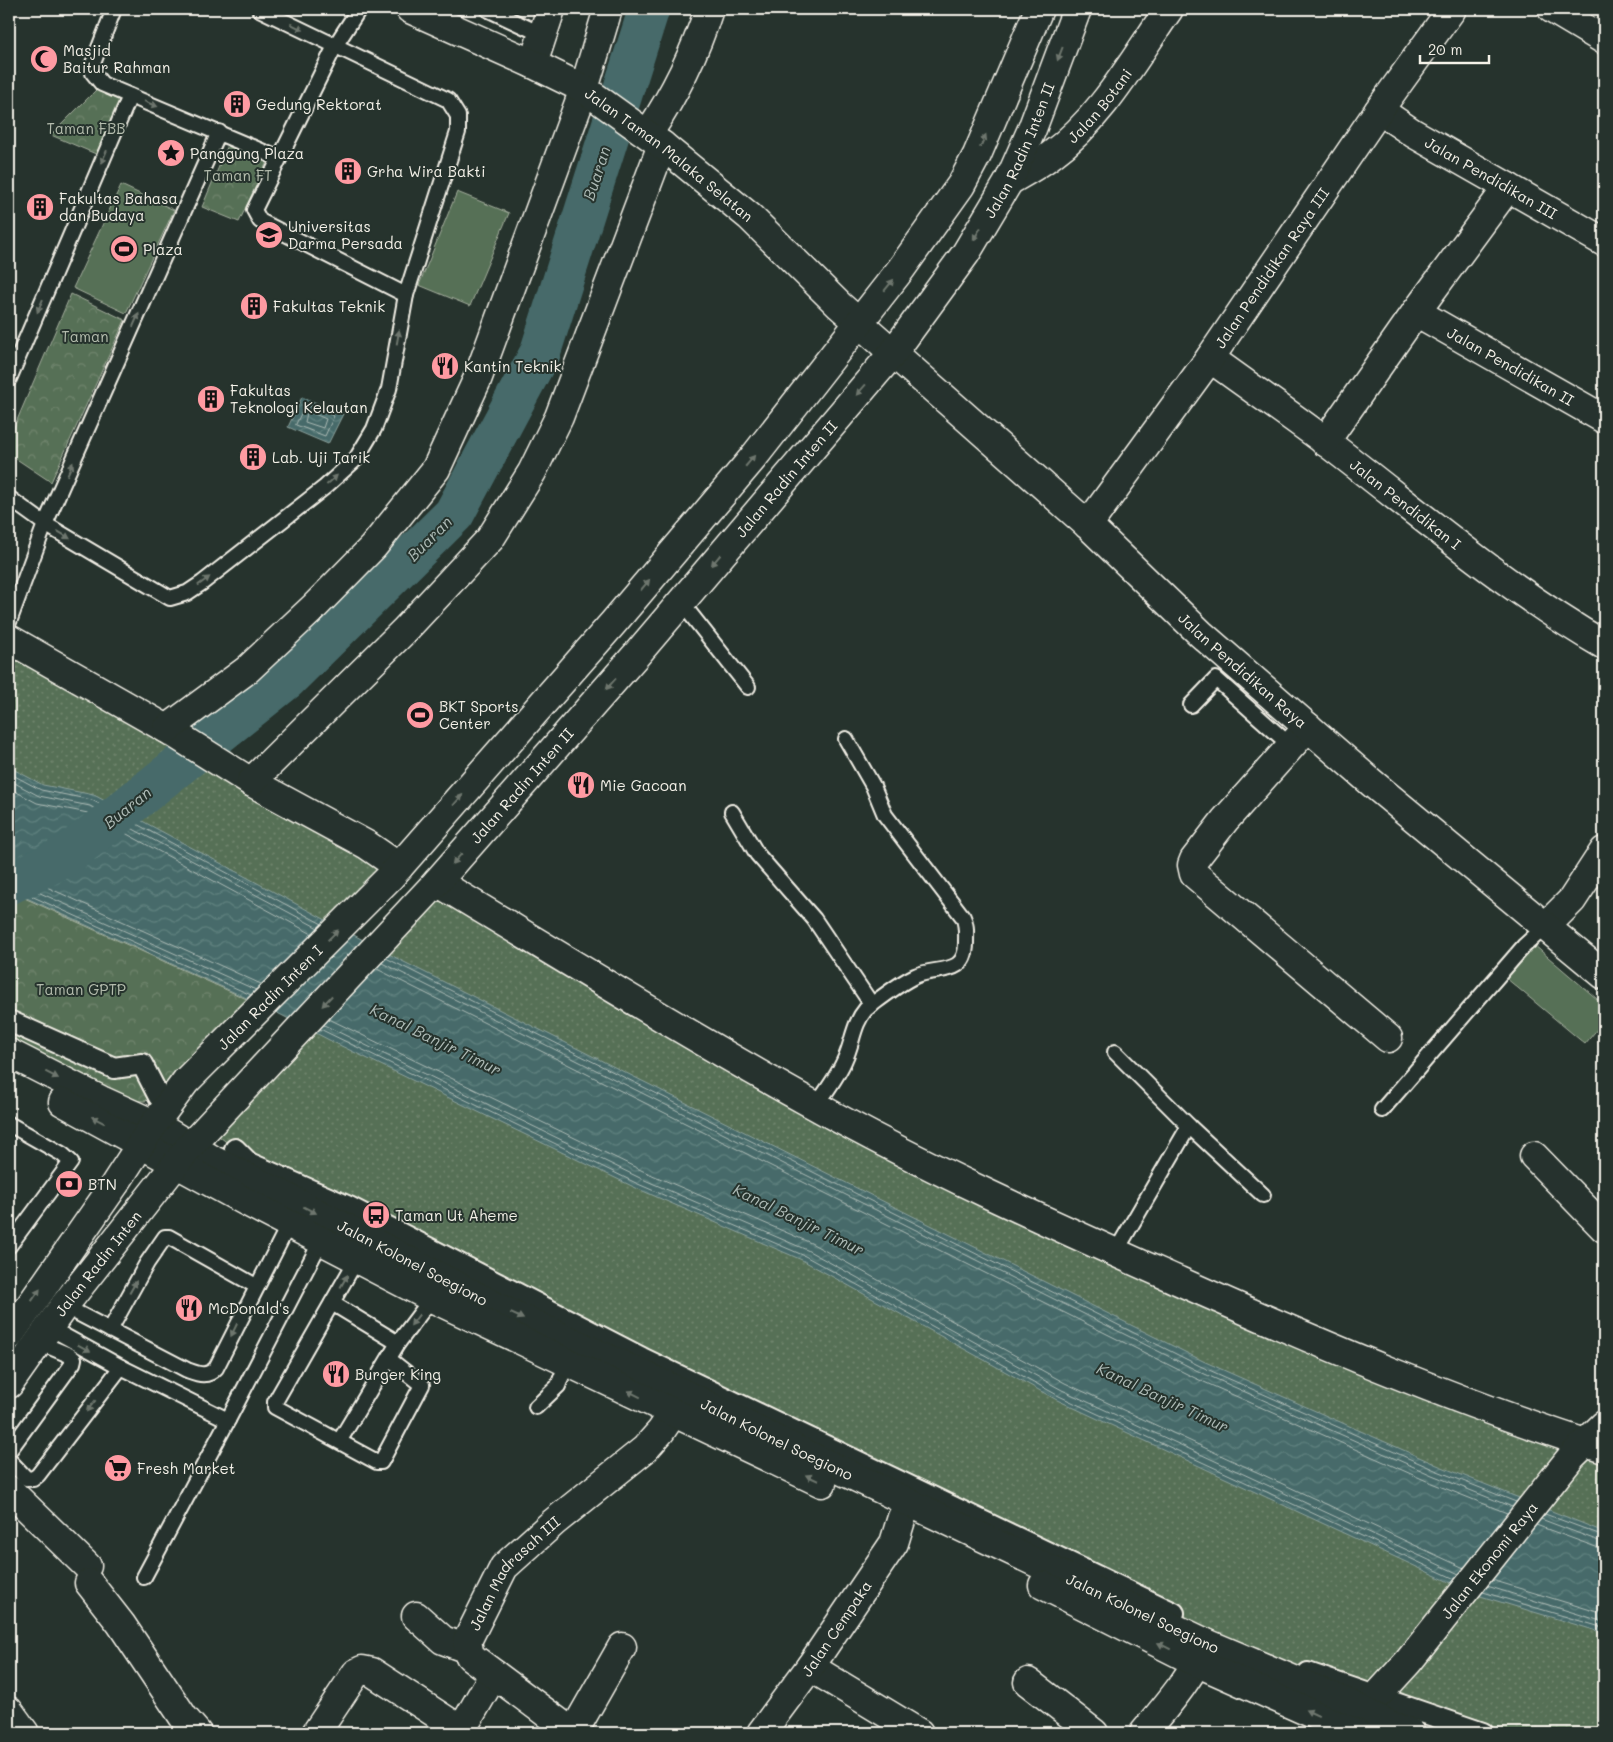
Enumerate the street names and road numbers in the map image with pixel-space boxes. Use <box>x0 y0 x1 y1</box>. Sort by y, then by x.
street label: Jalan Botani <box>1063 64 1136 147</box>
street label: Jalan Radin Inten II <box>979 79 1059 222</box>
street label: Jalan Taman Malaka Selatan <box>581 83 758 226</box>
street label: Jalan Pendidikan III <box>1421 132 1561 223</box>
street label: Jalan Pendidikan Raya III <box>1210 183 1333 352</box>
street label: Jalan Pendidikan II <box>1444 322 1578 410</box>
street label: Jalan Radin Inten II <box>731 416 842 541</box>
street label: Jalan Pendidikan I <box>1346 454 1465 554</box>
street label: Jalan Pendidikan Raya <box>1174 608 1312 732</box>
street label: Jalan Radin Inten II <box>466 723 578 847</box>
street label: Jalan Radin Inten I <box>213 940 327 1054</box>
street label: Jalan Radin Inten <box>50 1206 146 1320</box>
street label: Jalan Kolonel Soegiono <box>334 1215 491 1310</box>
street label: Jalan Kolonel Soegiono <box>698 1393 856 1485</box>
street label: Jalan Ekonomi Raya <box>1436 1498 1542 1623</box>
street label: Jalan Madrasah III <box>464 1511 564 1633</box>
street label: Jalan Kolonel Soegiono <box>1063 1568 1222 1657</box>
street label: Jalan Cempaka <box>797 1576 876 1680</box>

